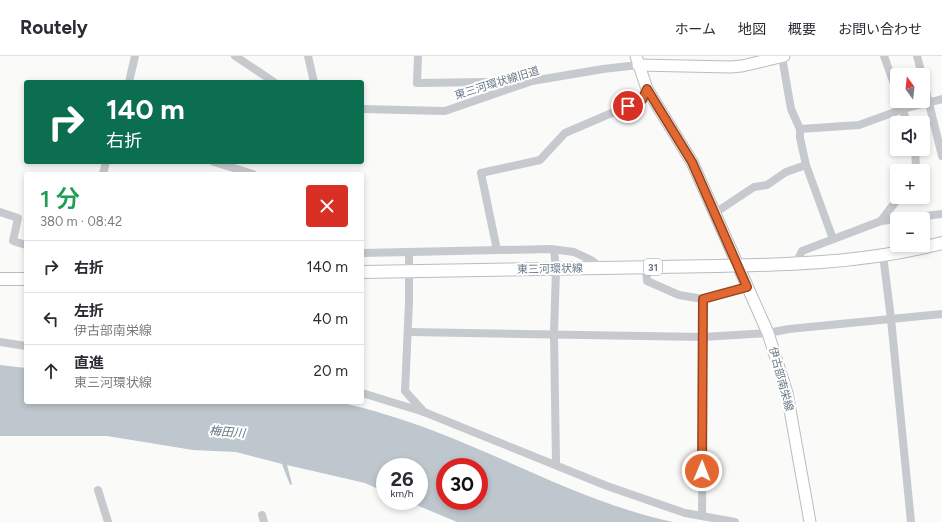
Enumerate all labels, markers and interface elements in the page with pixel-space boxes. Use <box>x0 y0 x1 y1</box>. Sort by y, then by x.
text: Routely <box>20 16 88 39</box>
text: ホーム <box>674 21 716 38</box>
text: 地図 <box>738 21 766 38</box>
text: 概要 <box>788 21 816 38</box>
text: お問い合わせ <box>838 21 922 38</box>
street label: 東三河環状線旧道 <box>453 64 541 102</box>
north arrow <box>890 68 930 108</box>
map controls <box>890 68 930 252</box>
pin <box>611 89 645 123</box>
text: 140 m <box>106 92 185 126</box>
icon: arrive <box>617 95 639 117</box>
icon: right <box>40 96 92 148</box>
button: sound <box>890 116 930 156</box>
text: 右折 <box>106 130 142 152</box>
button: + <box>890 164 930 204</box>
text: 1 分 <box>40 184 80 213</box>
button: close <box>306 185 348 227</box>
button: − <box>890 212 930 252</box>
text: 380 m · 08:42 <box>40 214 122 229</box>
icon: right <box>40 256 62 278</box>
text: 140 m <box>306 258 348 276</box>
text: 右折 <box>74 259 104 277</box>
road number: 31 <box>644 259 662 275</box>
street label: 東三河環状線 <box>517 262 583 276</box>
text: 左折 <box>74 302 104 320</box>
icon: left <box>40 308 62 330</box>
text: 40 m <box>313 310 348 328</box>
text: 伊古部南栄線 <box>74 323 152 338</box>
street label: 伊古部南栄線 <box>766 345 796 413</box>
text: 直進 <box>74 354 104 372</box>
icon: ahead <box>40 360 62 382</box>
text: 20 m <box>314 362 348 380</box>
text: 東三河環状線 <box>74 375 152 390</box>
water label: 梅田川 <box>208 423 248 441</box>
position arrow <box>681 450 723 492</box>
speed limit sign: 30 <box>436 458 488 510</box>
text: 26 <box>390 467 414 491</box>
text: km/h <box>391 487 413 500</box>

